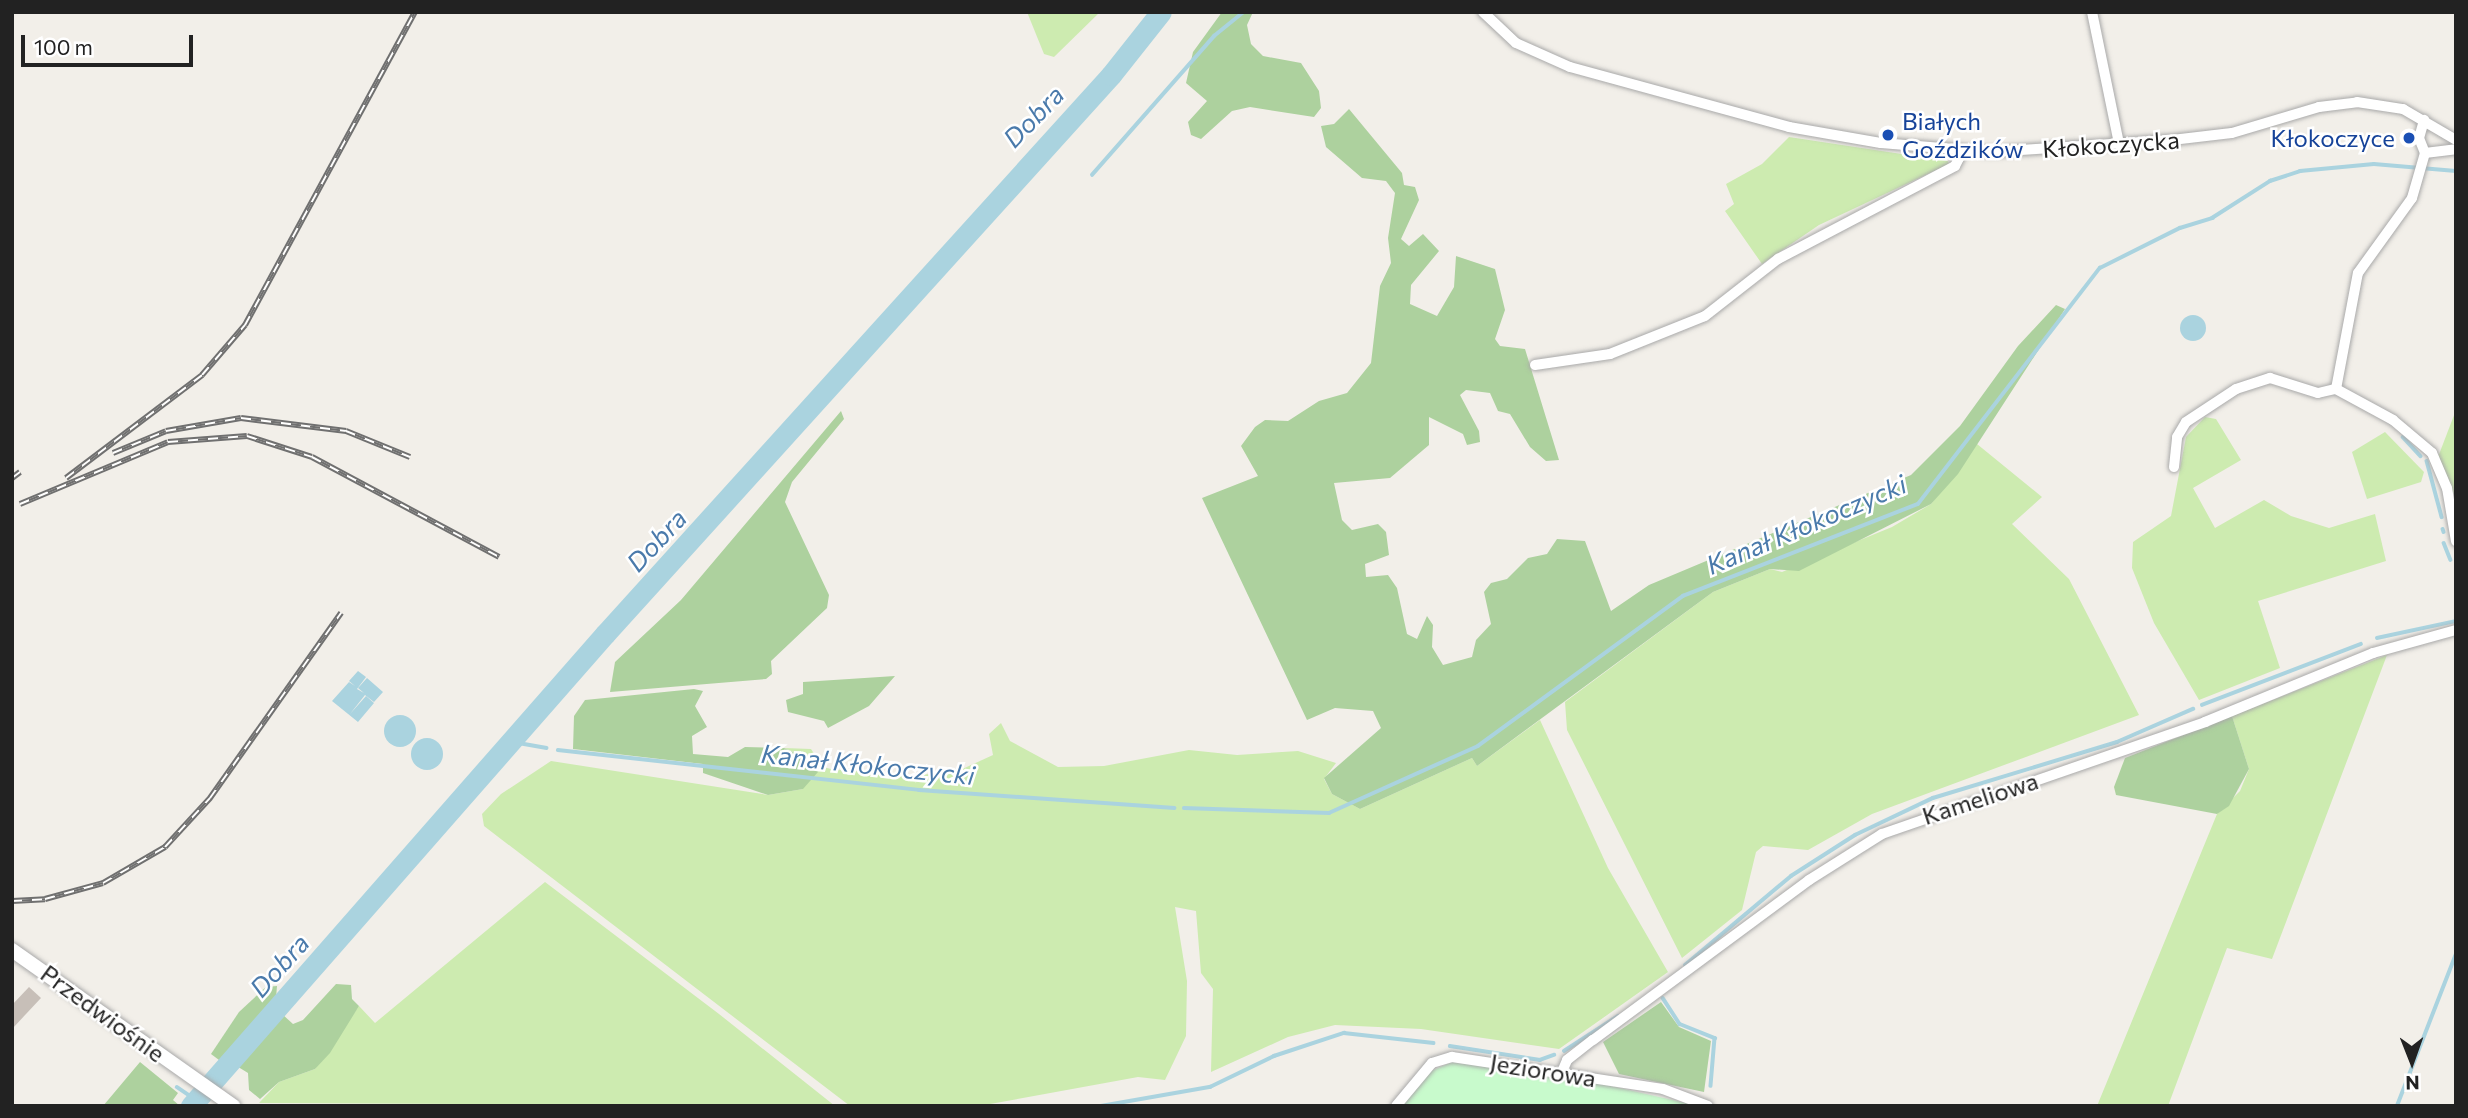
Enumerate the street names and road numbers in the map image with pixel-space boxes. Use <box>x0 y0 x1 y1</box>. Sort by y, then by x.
street label: Kłokoczycka <box>2041 125 2181 163</box>
street label: Kameliowa <box>1919 766 2041 830</box>
street label: Przedwiośnie <box>35 958 171 1068</box>
street label: Jeziorowa <box>1488 1047 1598 1093</box>

